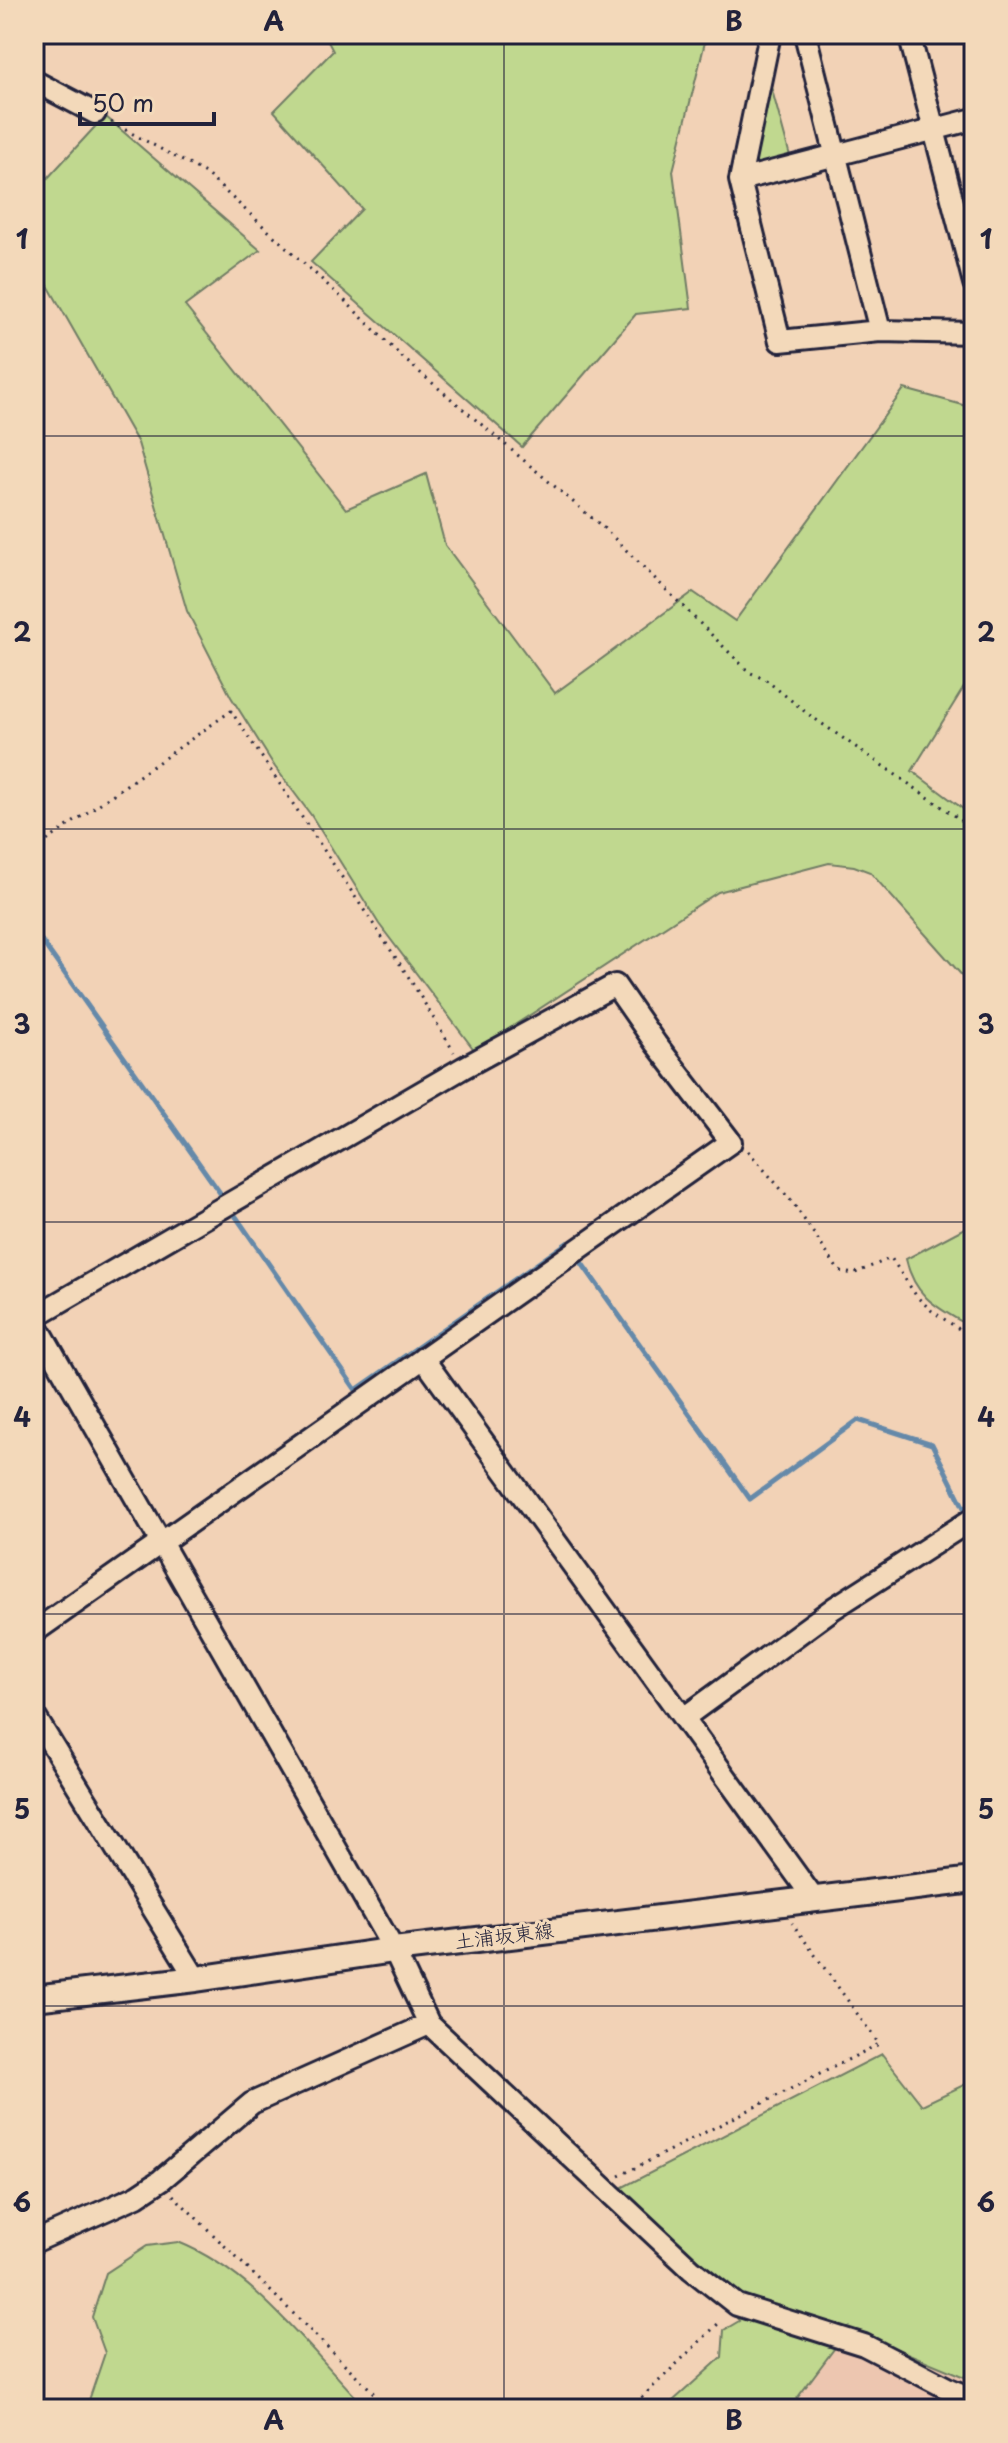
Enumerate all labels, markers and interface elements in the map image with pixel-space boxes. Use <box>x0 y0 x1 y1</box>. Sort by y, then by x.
text: A <box>264 1 284 40</box>
text: B <box>725 1 743 40</box>
scale bar <box>80 76 214 126</box>
text: 50 m <box>92 84 154 120</box>
text: 1 <box>16 219 28 258</box>
text: 1 <box>980 219 992 258</box>
text: 2 <box>13 612 31 651</box>
text: 2 <box>977 612 995 651</box>
text: 3 <box>13 1004 31 1043</box>
text: 3 <box>977 1004 995 1043</box>
text: 4 <box>13 1397 31 1436</box>
text: 4 <box>977 1397 995 1436</box>
text: 5 <box>14 1789 30 1828</box>
text: 5 <box>978 1789 994 1828</box>
street label: 土浦坂東線 <box>452 1914 555 1956</box>
text: 6 <box>13 2182 31 2221</box>
text: 6 <box>977 2182 995 2221</box>
text: A <box>264 2400 284 2439</box>
text: B <box>725 2400 743 2439</box>

